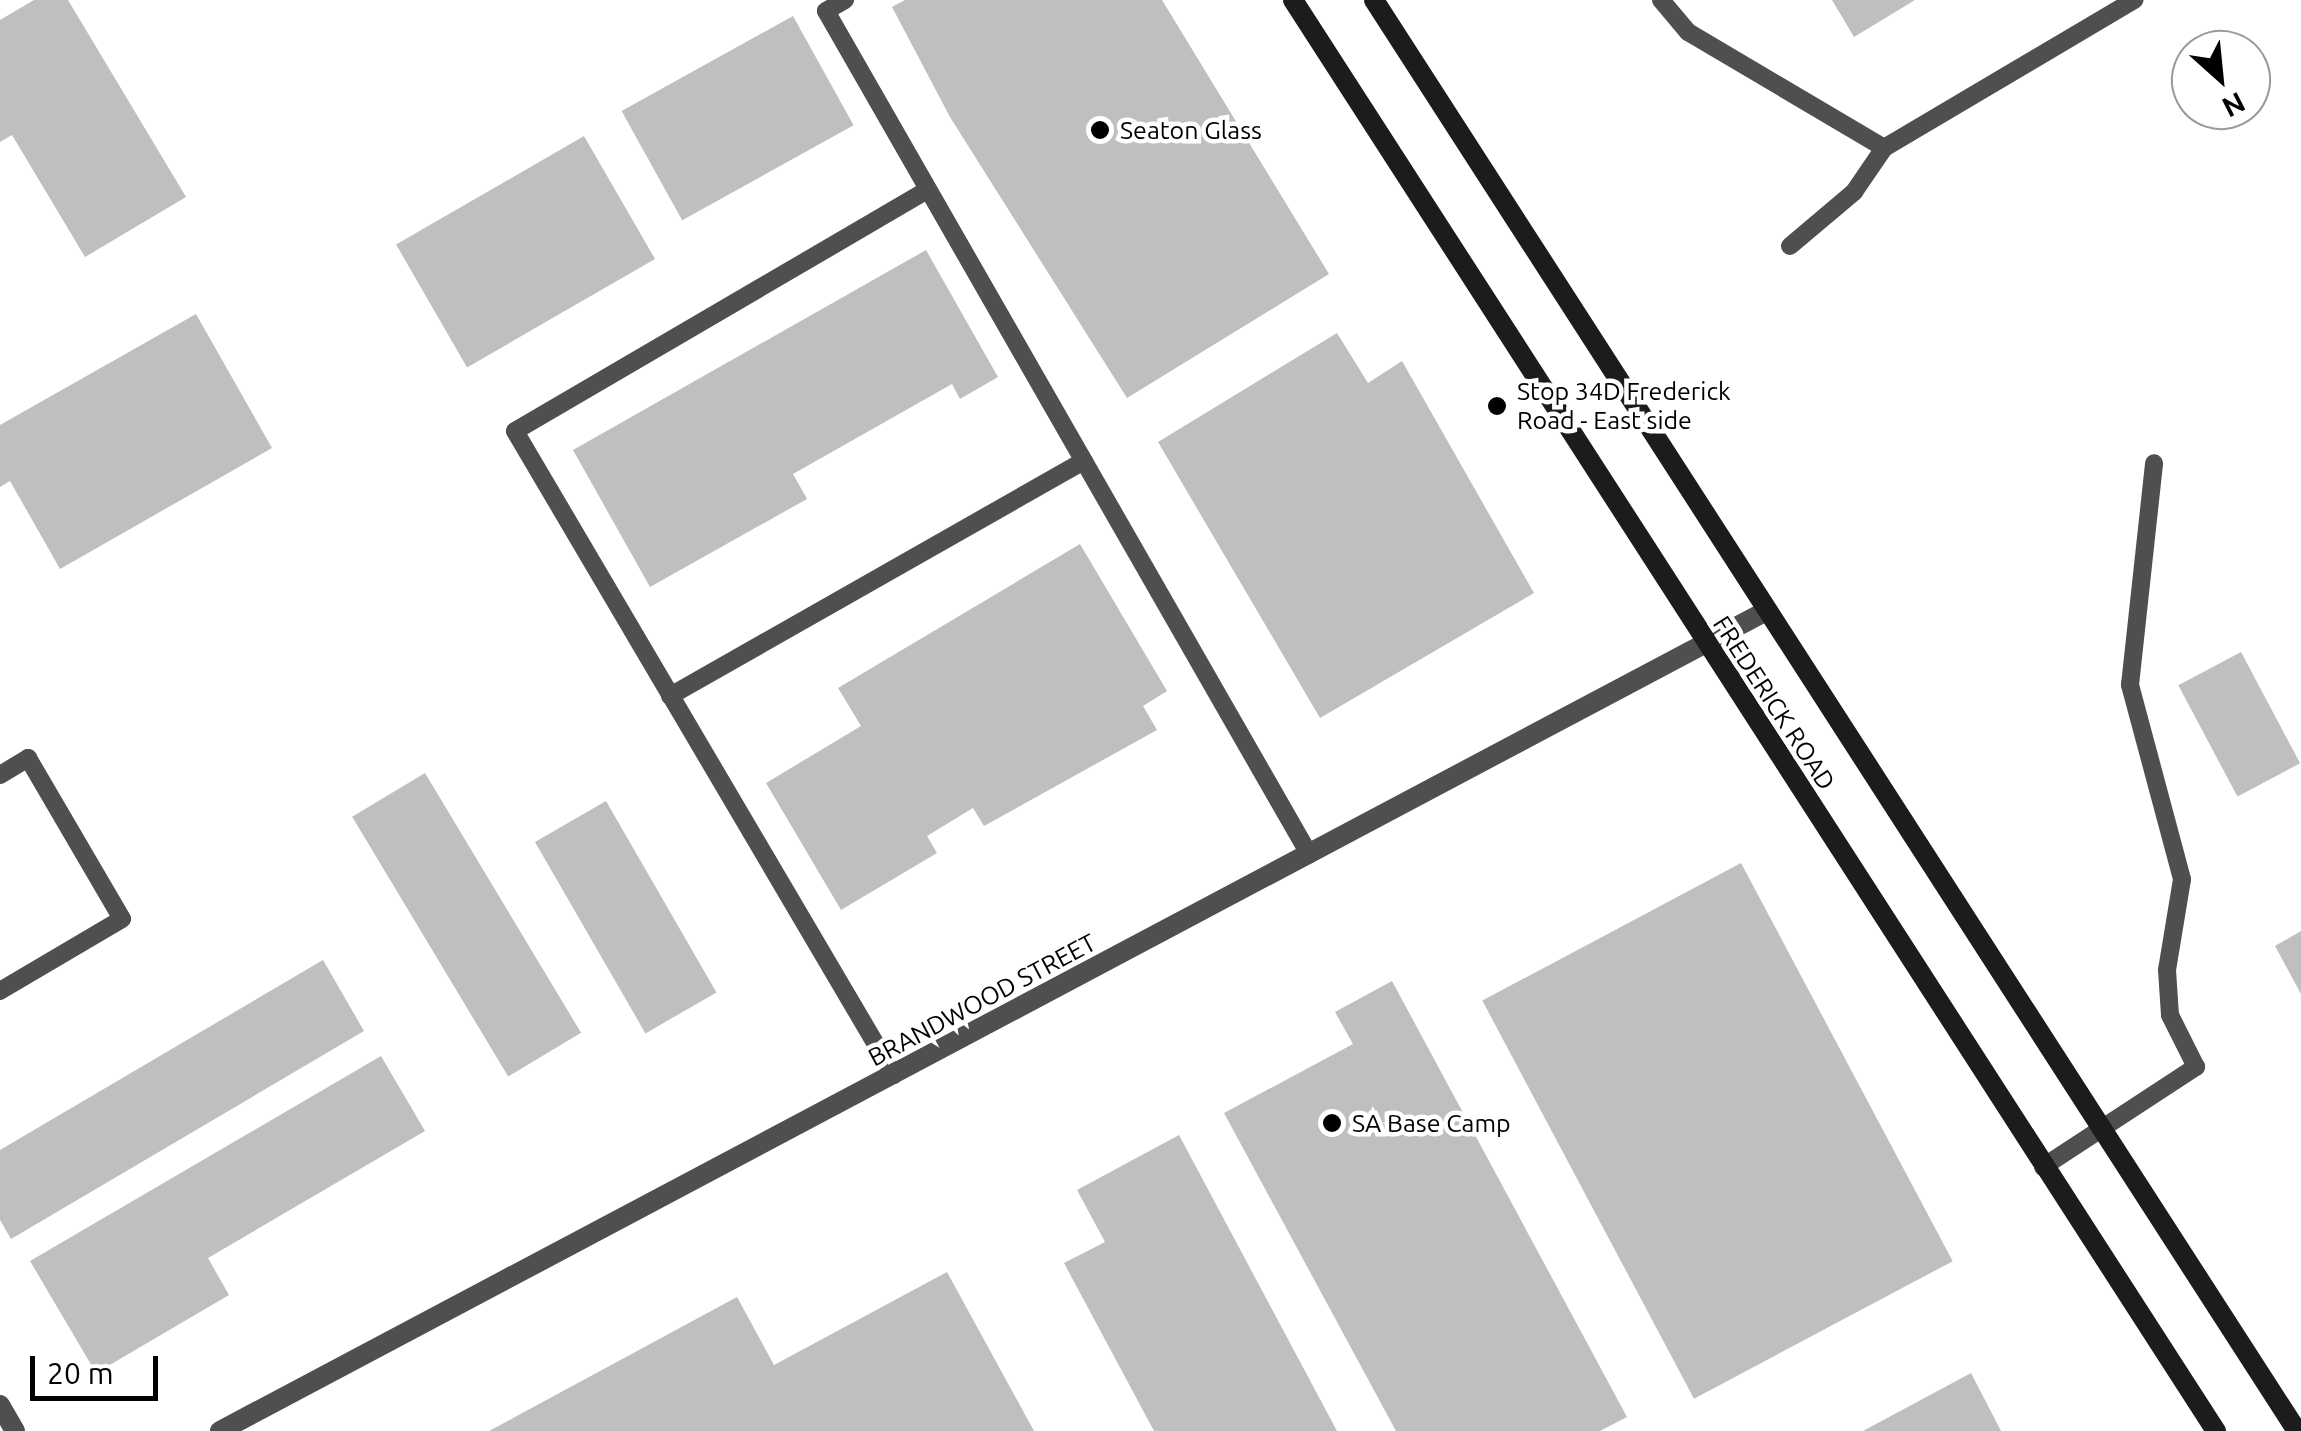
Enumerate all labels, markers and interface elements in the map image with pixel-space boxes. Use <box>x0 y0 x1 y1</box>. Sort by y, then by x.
north arrow <box>2171 30 2271 130</box>
text: N <box>2218 87 2250 124</box>
place label: Seaton Glass <box>1120 115 1262 145</box>
marker: Seaton Glass <box>1089 119 1111 141</box>
place label: Stop 34D Frederick Road - East side <box>1517 377 1731 436</box>
marker: Stop 34D Frederick Road - East side <box>1486 395 1508 417</box>
street label: FREDERICK ROAD <box>1707 610 1841 796</box>
street label: BRANDWOOD STREET <box>863 927 1101 1073</box>
place label: SA Base Camp <box>1352 1108 1511 1138</box>
marker: SA Base Camp <box>1321 1112 1343 1134</box>
scale bar <box>35 1336 162 1398</box>
text: 20 m <box>47 1356 114 1390</box>

